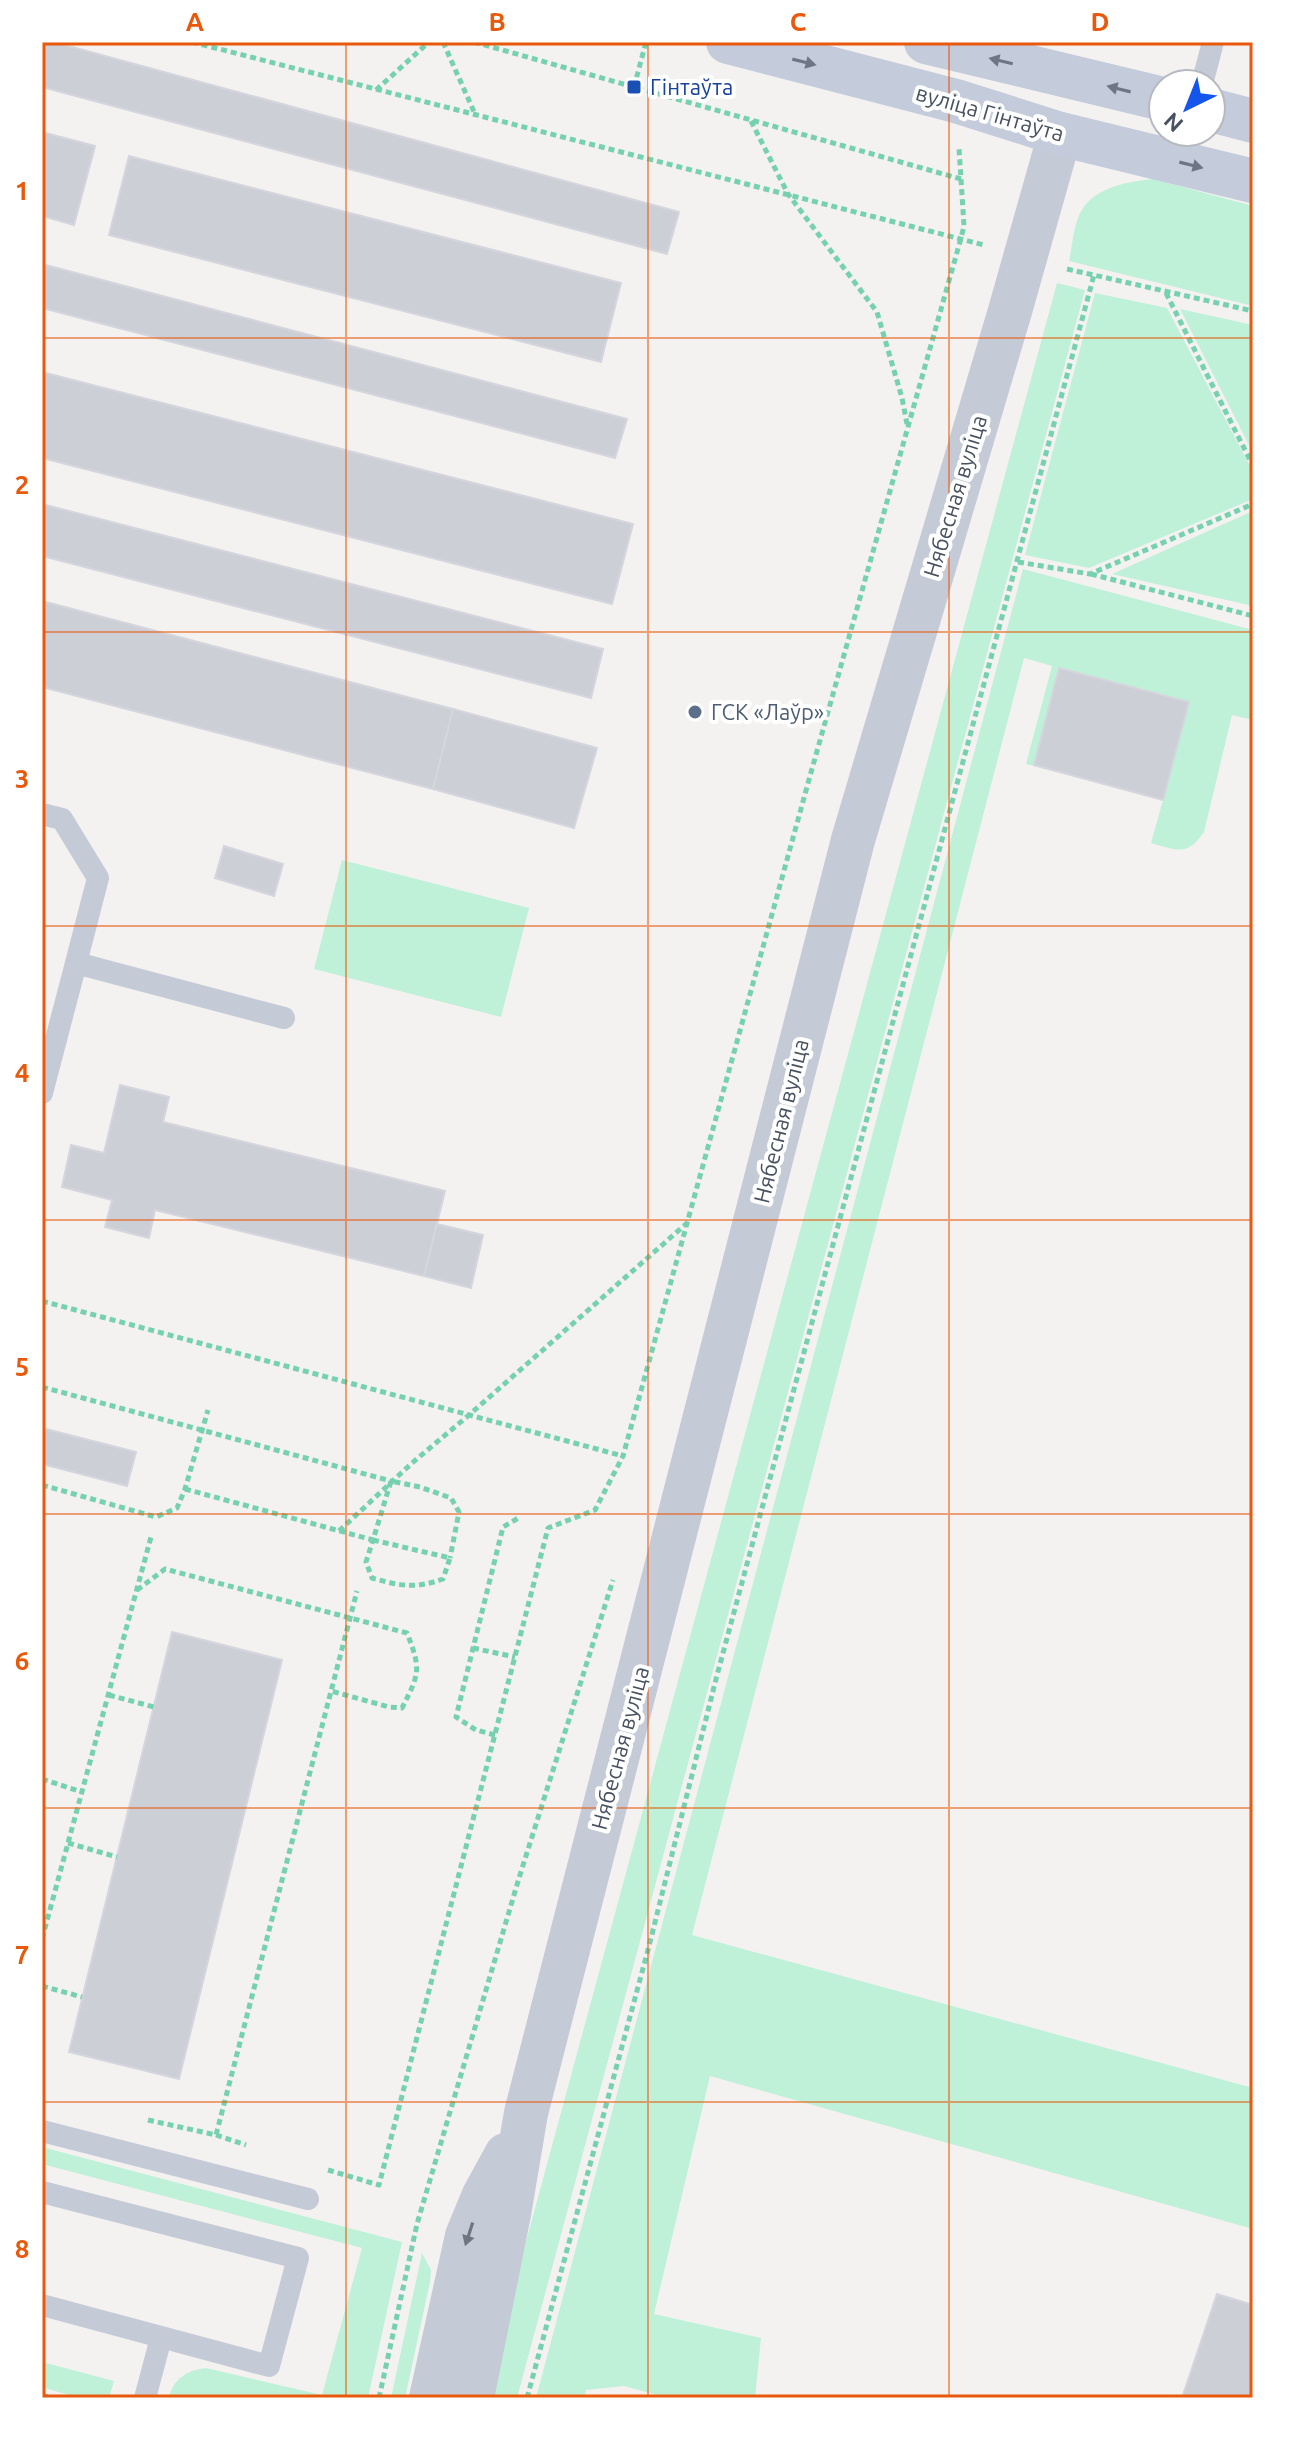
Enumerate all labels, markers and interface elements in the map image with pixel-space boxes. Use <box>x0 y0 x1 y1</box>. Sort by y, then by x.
text: A <box>186 7 205 36</box>
text: B <box>488 7 506 36</box>
text: C <box>790 7 807 36</box>
text: D <box>1091 7 1109 36</box>
one-way arrow <box>988 54 1013 66</box>
one-way arrow <box>791 56 816 68</box>
north arrow <box>1147 68 1227 148</box>
place label: Гінтаўта <box>650 74 733 99</box>
marker: Гінтаўта <box>625 78 643 96</box>
street label: вуліца Гінтаўта <box>913 79 1067 146</box>
one-way arrow <box>1107 82 1132 94</box>
text: N <box>1158 108 1188 138</box>
one-way arrow <box>1178 160 1203 172</box>
text: 1 <box>15 176 29 205</box>
street label: Нябесная вуліца <box>918 412 991 580</box>
text: 2 <box>15 470 29 499</box>
place label: ГСК «Лаўр» <box>711 699 824 724</box>
marker: ГСК «Лаўр» <box>686 703 704 721</box>
text: 3 <box>15 764 29 793</box>
street label: Нябесная вуліца <box>748 1036 813 1205</box>
text: 4 <box>15 1058 29 1087</box>
text: 5 <box>15 1352 29 1381</box>
text: 6 <box>15 1646 29 1675</box>
street label: Нябесная вуліца <box>586 1663 653 1832</box>
text: 7 <box>15 1940 29 1969</box>
one-way arrow <box>462 2223 474 2247</box>
text: 8 <box>15 2234 29 2263</box>

